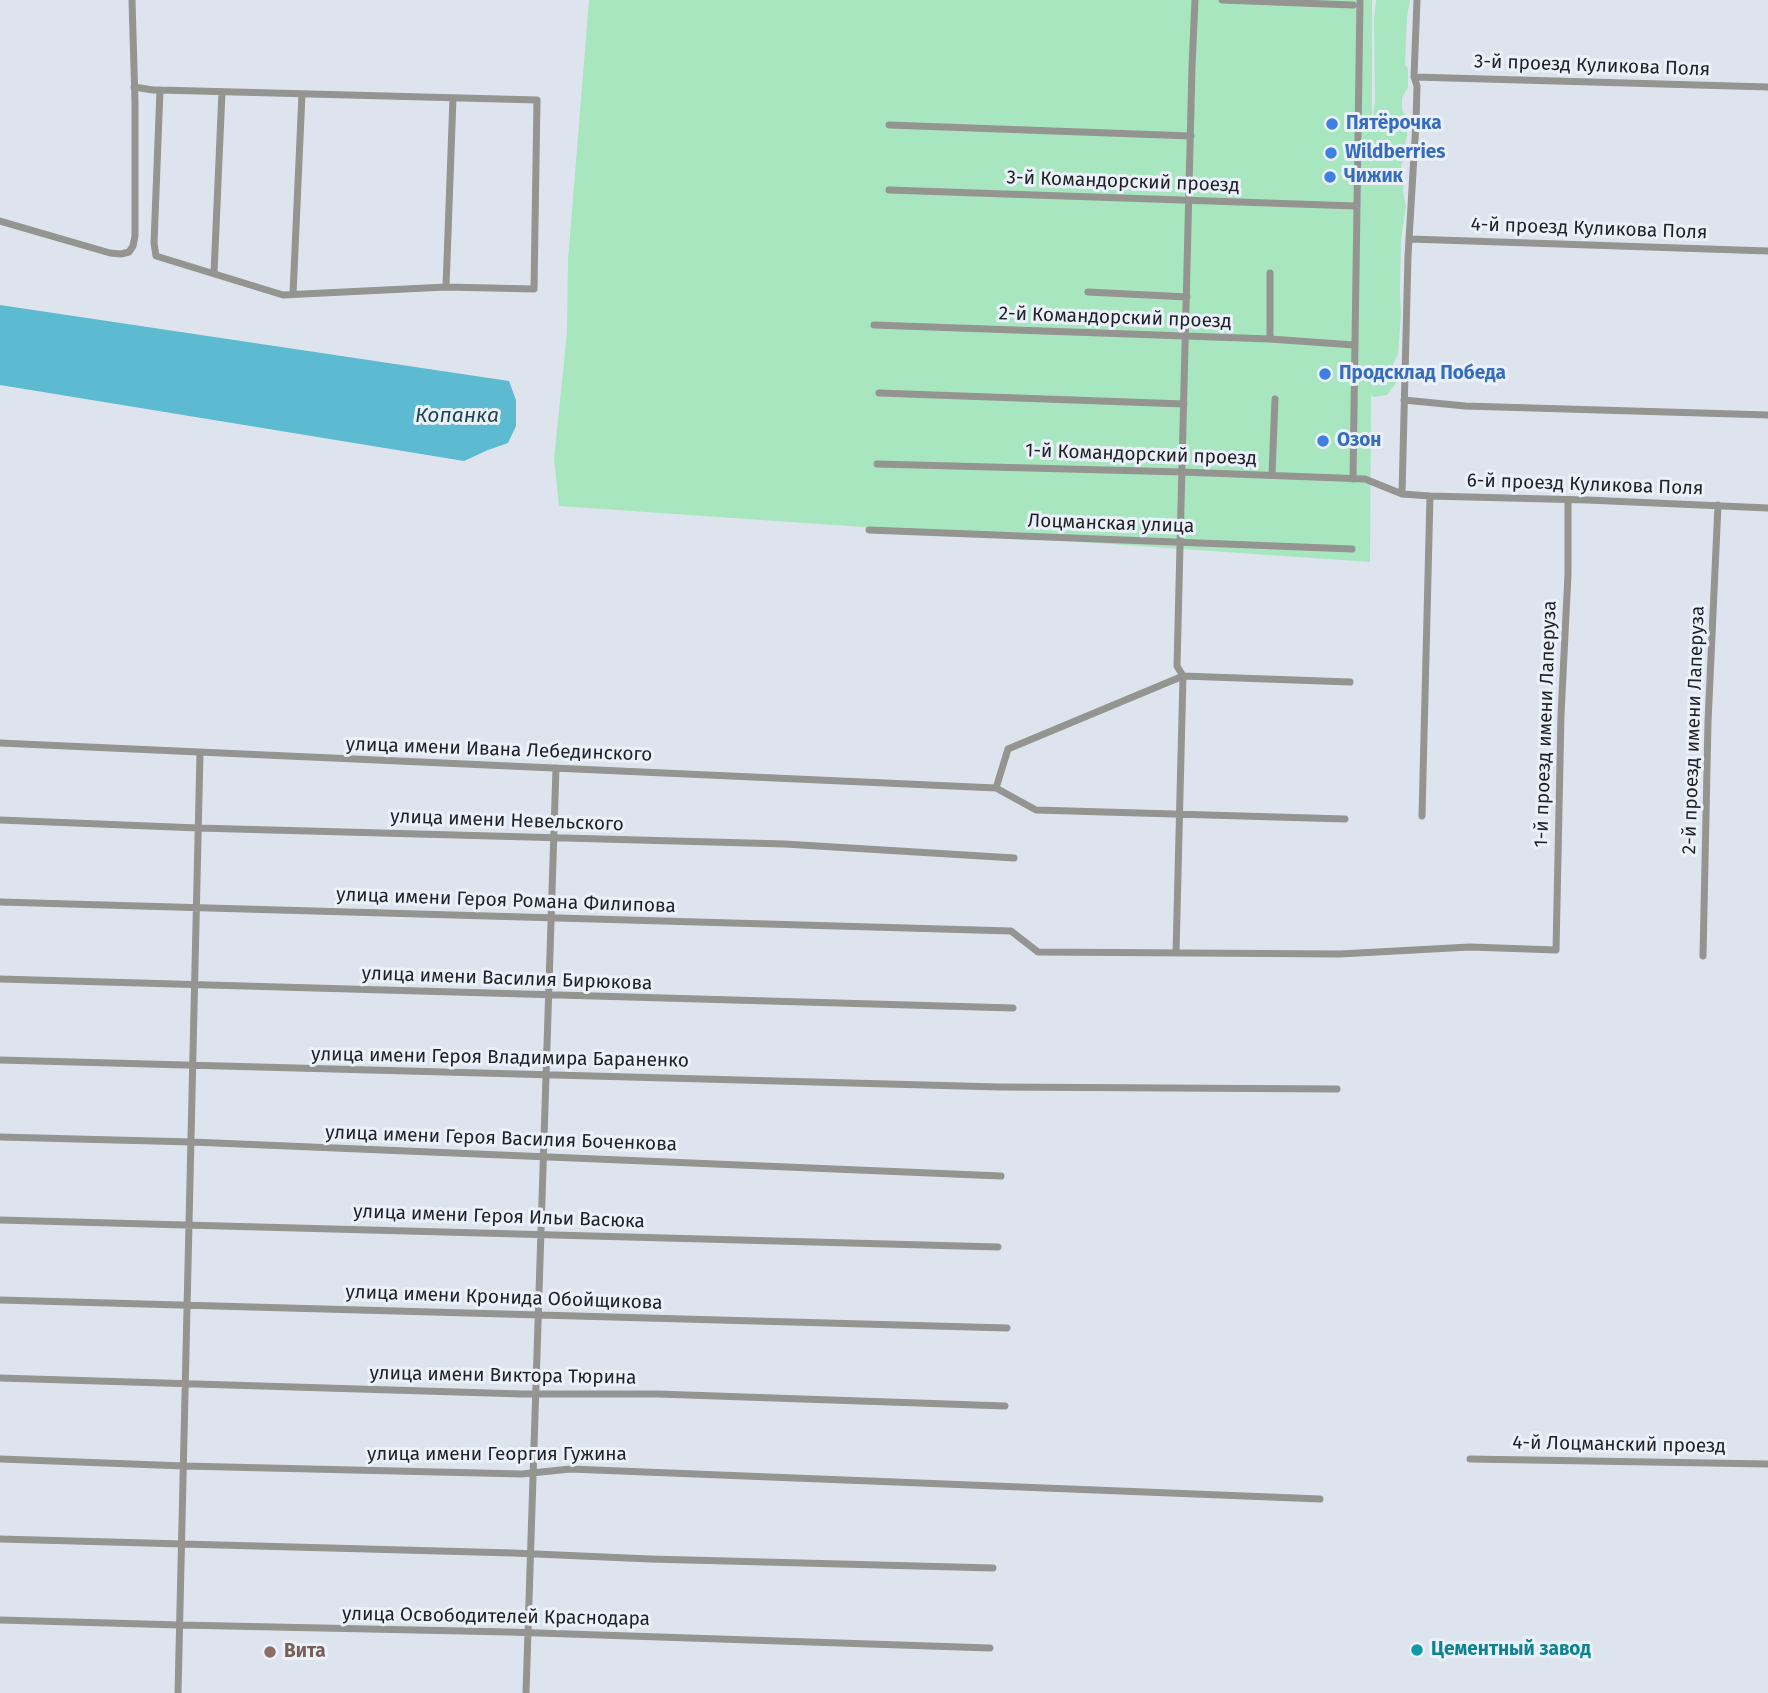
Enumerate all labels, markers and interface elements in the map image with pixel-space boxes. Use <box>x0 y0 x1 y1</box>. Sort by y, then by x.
street label: 3-й проезд Куликова Поля <box>1474 50 1710 82</box>
place label: Пятёрочка <box>1346 113 1442 135</box>
marker: Пятёрочка <box>1324 116 1340 132</box>
place label: Wildberries <box>1345 142 1445 164</box>
marker: Wildberries <box>1323 145 1339 161</box>
place label: Чижик <box>1344 166 1403 188</box>
street label: 3-й Командорский проезд <box>1006 167 1240 197</box>
marker: Чижик <box>1322 169 1338 185</box>
street label: 4-й проезд Куликова Поля <box>1470 213 1708 245</box>
street label: 2-й Командорский проезд <box>998 303 1232 333</box>
place label: Продсклад Победа <box>1339 363 1506 385</box>
marker: Продсклад Победа <box>1317 366 1333 382</box>
water label: Копанка <box>415 403 499 429</box>
place label: Озон <box>1337 430 1381 452</box>
marker: Озон <box>1315 433 1331 449</box>
street label: 1-й Командорский проезд <box>1025 440 1257 470</box>
street label: 6-й проезд Куликова Поля <box>1466 469 1704 501</box>
street label: Лоцманская улица <box>1027 510 1195 538</box>
street label: 1-й проезд имени Лаперуза <box>1530 600 1562 848</box>
street label: 2-й проезд имени Лаперуза <box>1678 605 1710 855</box>
street label: улица имени Ивана Лебединского <box>345 733 653 767</box>
street label: улица имени Невельского <box>390 806 624 836</box>
street label: улица имени Героя Романа Филипова <box>336 884 676 918</box>
street label: улица имени Василия Бирюкова <box>361 963 653 995</box>
street label: улица имени Героя Владимира Бараненко <box>311 1043 689 1073</box>
street label: улица имени Героя Василия Боченкова <box>325 1121 677 1157</box>
street label: улица имени Героя Ильи Васюка <box>353 1201 645 1233</box>
street label: улица имени Кронида Обойщикова <box>345 1281 663 1315</box>
street label: улица имени Виктора Тюрина <box>369 1362 637 1390</box>
street label: 4-й Лоцманский проезд <box>1512 1432 1726 1458</box>
street label: улица имени Георгия Гужина <box>367 1444 627 1466</box>
street label: улица Освободителей Краснодара <box>342 1603 650 1631</box>
place label: Цементный завод <box>1431 1639 1591 1661</box>
place label: Вита <box>284 1641 326 1663</box>
marker: Цементный завод <box>1409 1642 1425 1658</box>
marker: Вита <box>262 1644 278 1660</box>

